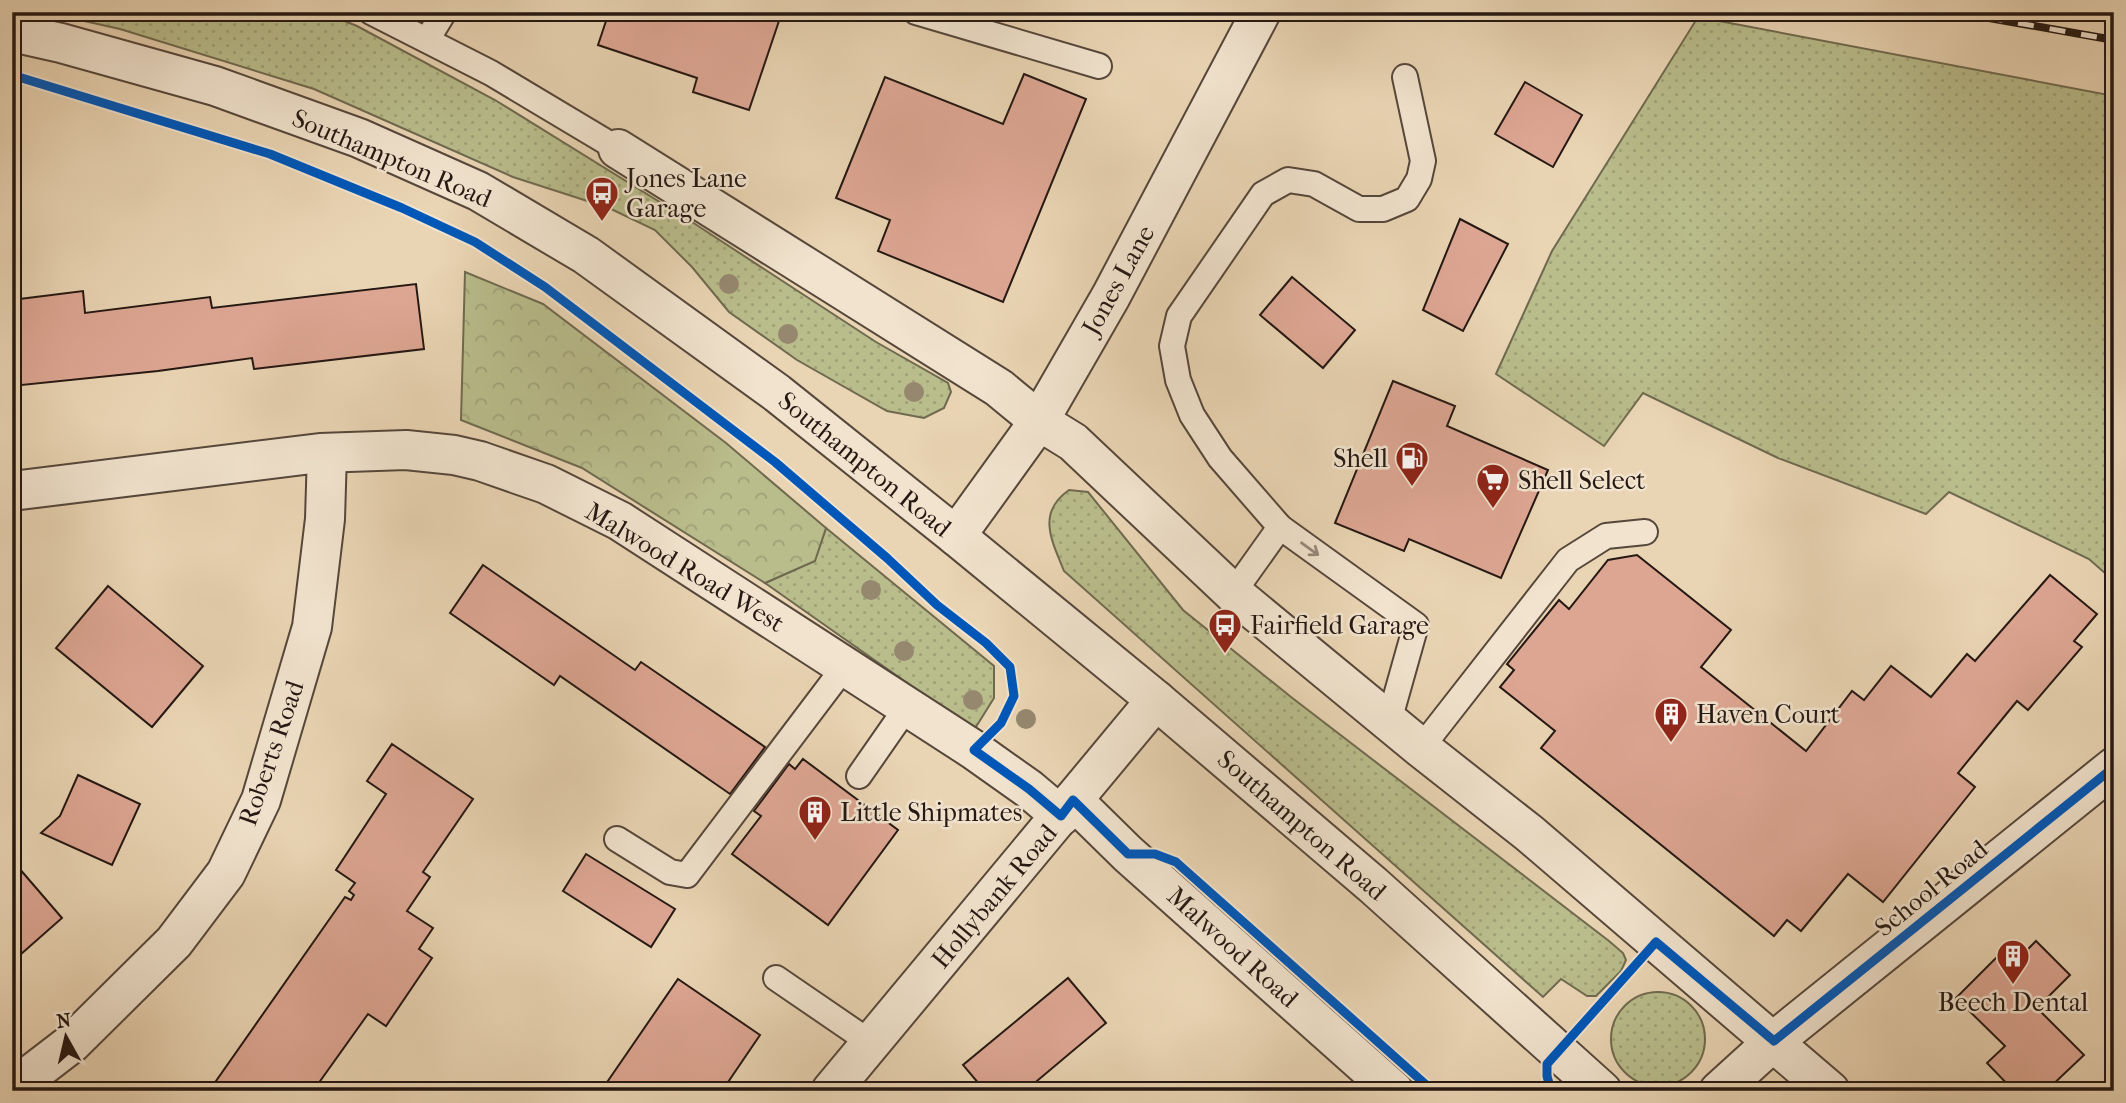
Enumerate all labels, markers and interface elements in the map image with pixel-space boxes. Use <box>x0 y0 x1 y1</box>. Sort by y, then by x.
street label: Southampton Road <box>287 102 497 215</box>
place label: Jones Lane Garage <box>624 163 747 224</box>
bus stop icon: Jones Lane Garage <box>583 174 621 223</box>
street label: Jones Lane <box>1075 220 1161 342</box>
street label: Southampton Road <box>772 385 958 544</box>
fuel station icon: Shell <box>1393 439 1431 488</box>
place label: Shell <box>1333 443 1388 474</box>
supermarket icon: Shell Select <box>1474 461 1512 510</box>
place label: Shell Select <box>1518 465 1646 496</box>
street label: Malwood Road West <box>580 496 790 639</box>
one-way arrow <box>1300 542 1319 556</box>
bus stop icon: Fairfield Garage <box>1206 606 1244 655</box>
place label: Fairfield Garage <box>1250 610 1429 641</box>
street label: Roberts Road <box>232 676 311 830</box>
building icon: Haven Court <box>1652 695 1690 744</box>
place label: Haven Court <box>1696 699 1841 730</box>
street label: Southampton Road <box>1211 744 1393 908</box>
building icon: Little Shipmates <box>796 793 834 842</box>
place label: Little Shipmates <box>840 797 1022 828</box>
street label: Hollybank Road <box>925 817 1064 975</box>
street label: School Road <box>1869 833 1995 943</box>
street label: Malwood Road <box>1161 880 1305 1015</box>
building icon: Beech Dental <box>1994 937 2032 986</box>
place label: Beech Dental <box>1938 987 2088 1018</box>
north arrow <box>32 1002 102 1072</box>
text: N <box>55 1009 73 1033</box>

